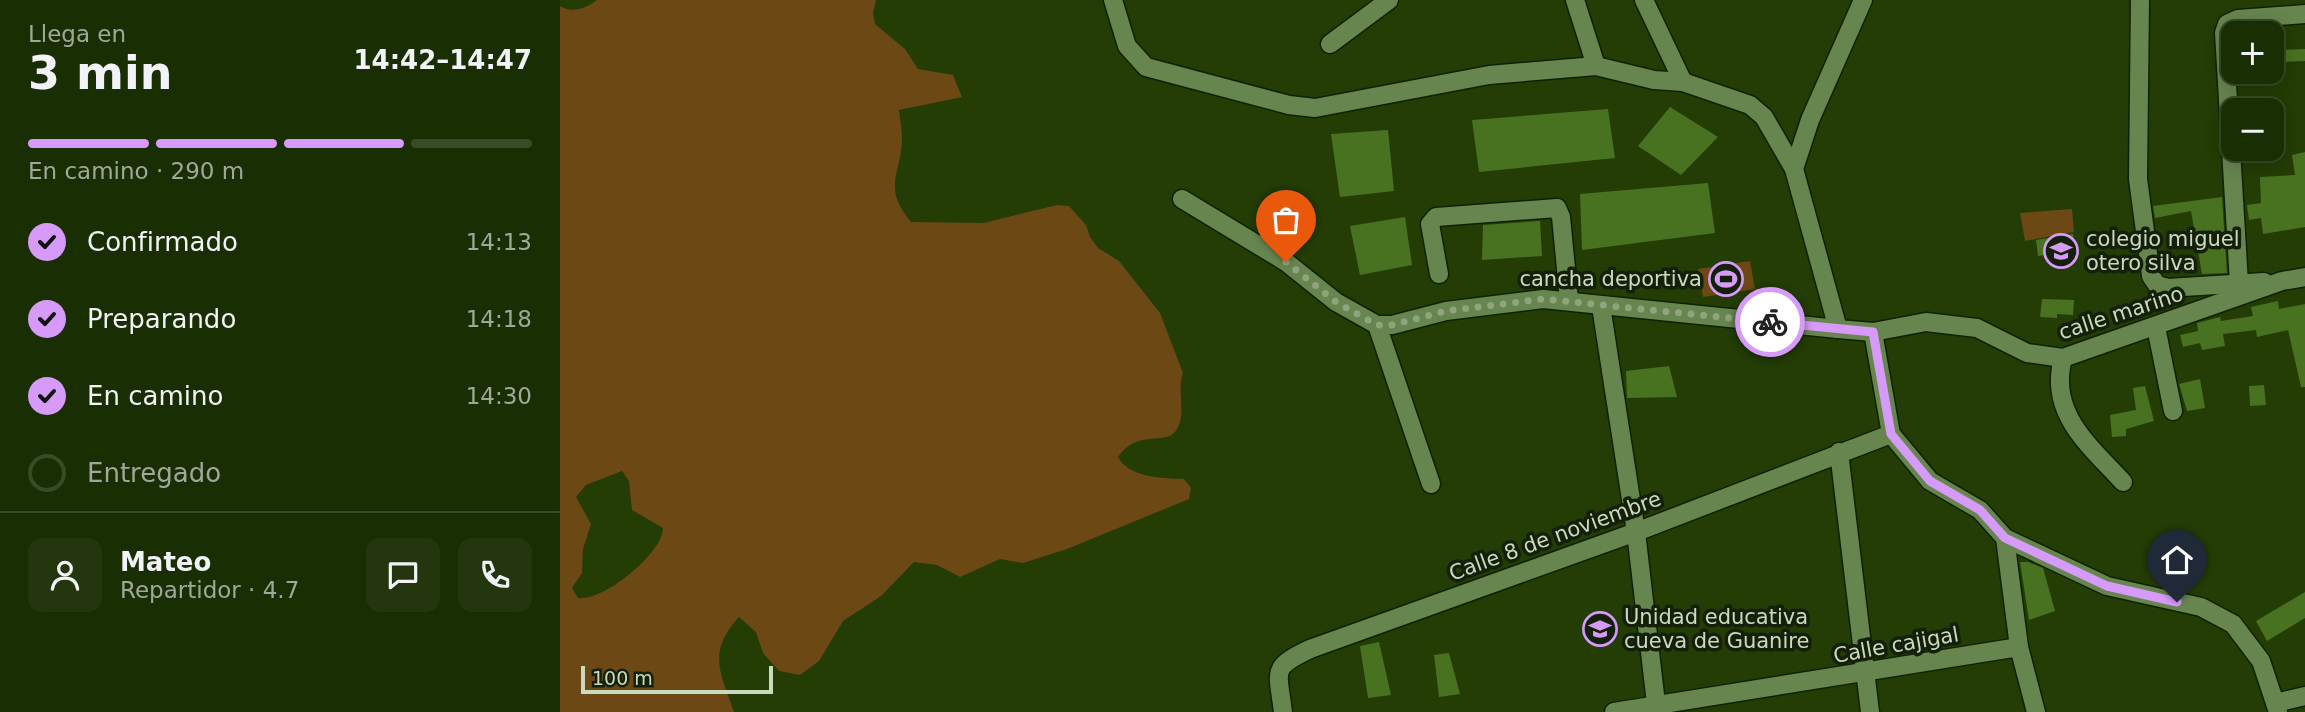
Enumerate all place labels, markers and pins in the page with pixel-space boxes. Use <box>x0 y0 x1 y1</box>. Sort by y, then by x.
pin <box>1256 190 1316 262</box>
place label: colegio miguel otero silva <box>2086 227 2240 275</box>
school or university icon: colegio miguel otero silva <box>2042 232 2080 270</box>
sports icon: cancha deportiva <box>1707 260 1745 298</box>
place label: cancha deportiva <box>1519 267 1702 291</box>
pin <box>2147 530 2207 602</box>
place label: Unidad educativa cueva de Guanire <box>1624 605 1809 653</box>
school or university icon: Unidad educativa cueva de Guanire <box>1581 610 1619 648</box>

